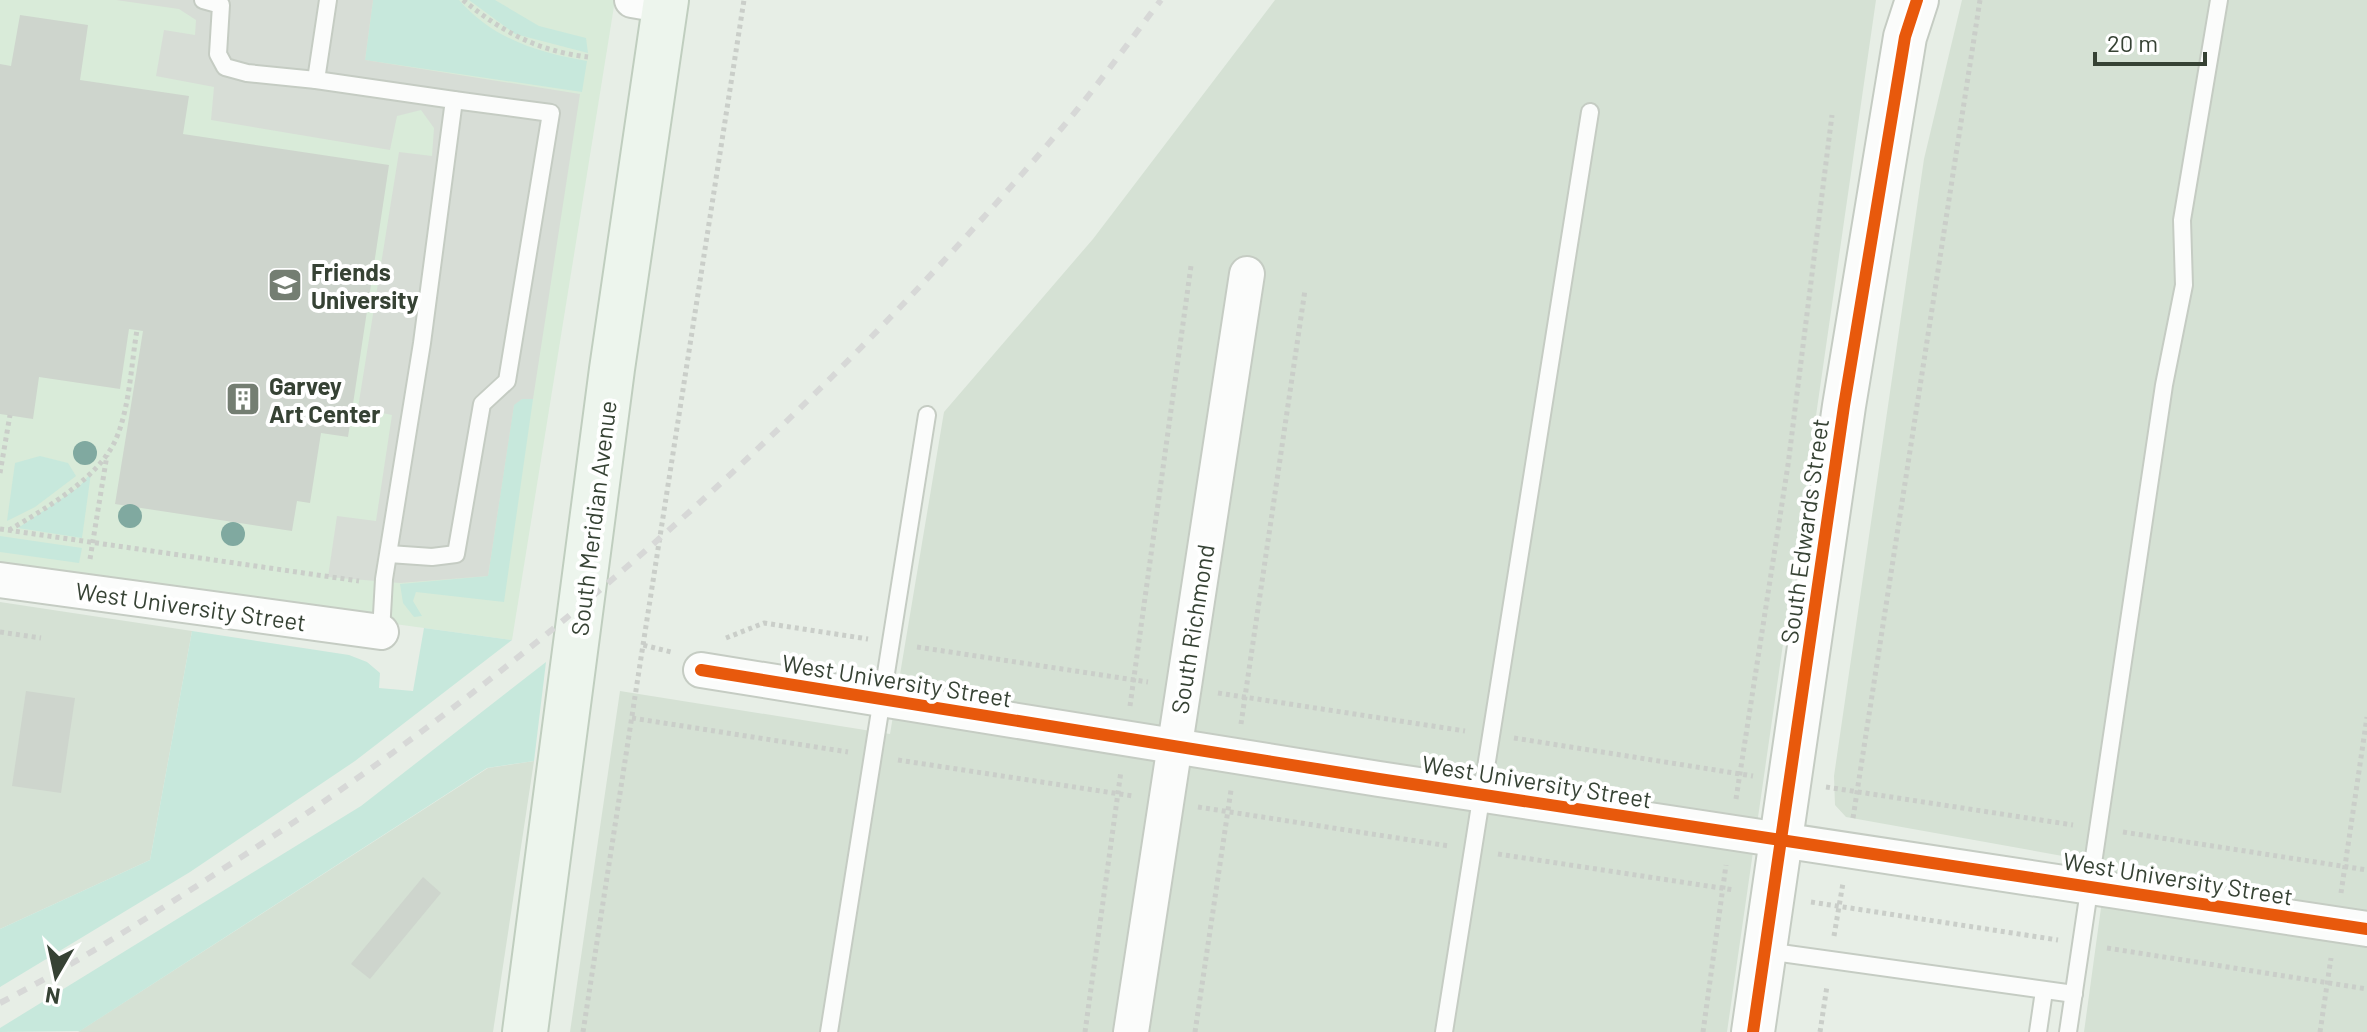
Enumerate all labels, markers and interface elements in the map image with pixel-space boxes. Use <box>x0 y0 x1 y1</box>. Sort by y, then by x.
scale bar <box>2095 16 2205 66</box>
text: 20 m <box>2107 28 2158 57</box>
place label: Friends University <box>311 257 419 314</box>
school or university icon: Friends University <box>266 266 304 304</box>
place label: Garvey Art Center <box>269 371 380 428</box>
building icon: Garvey Art Center <box>224 380 262 418</box>
street label: South Meridian Avenue <box>564 399 622 637</box>
street label: South Edwards Street <box>1774 417 1834 645</box>
street label: South Richmond <box>1164 542 1220 716</box>
street label: West University Street <box>74 575 308 637</box>
street label: West University Street <box>780 648 1014 712</box>
street label: West University Street <box>1420 749 1654 813</box>
street label: West University Street <box>2061 846 2295 910</box>
north arrow <box>16 936 96 1016</box>
text: N <box>43 983 62 1011</box>

